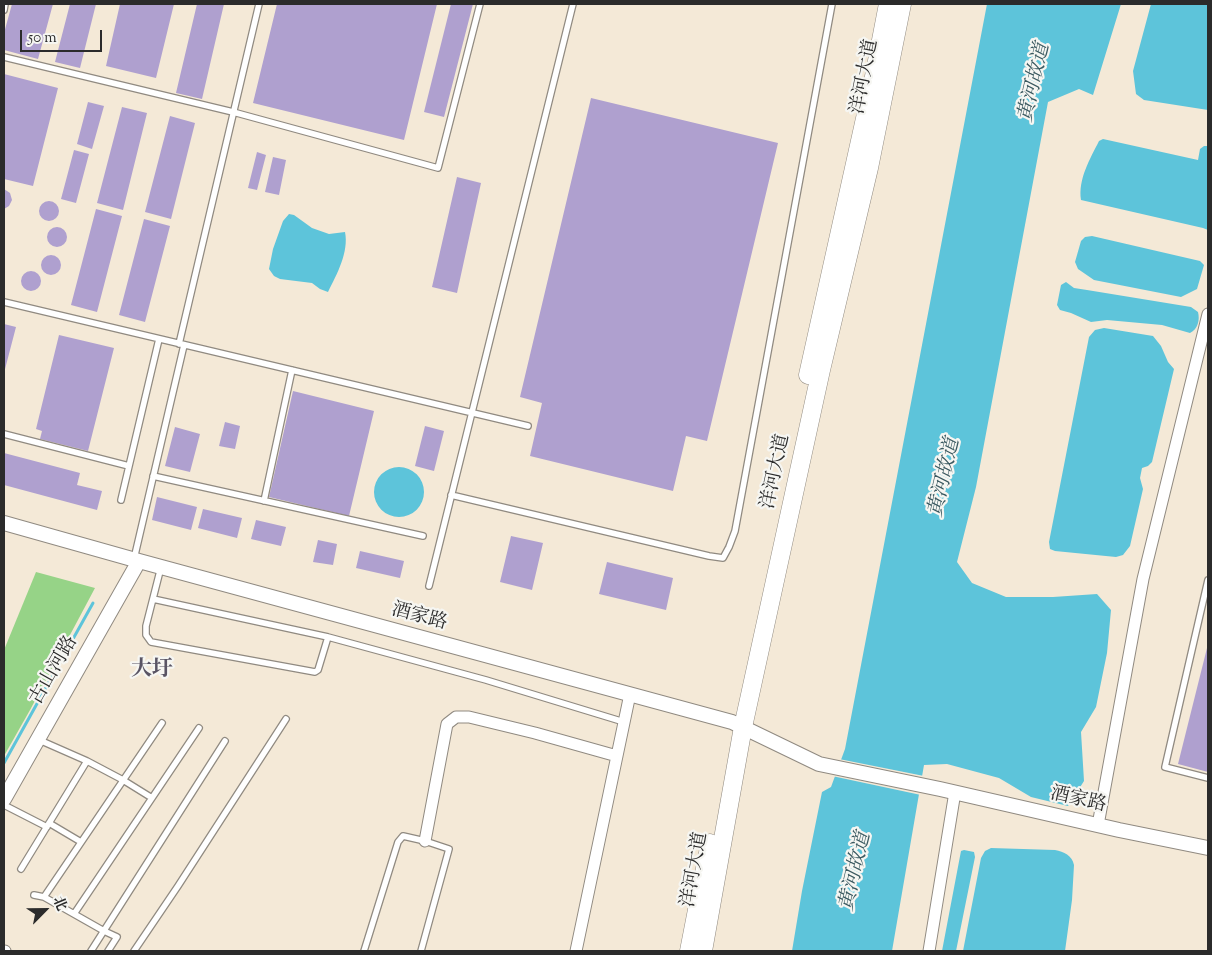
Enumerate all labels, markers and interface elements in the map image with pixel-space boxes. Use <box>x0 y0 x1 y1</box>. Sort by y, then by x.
scale bar <box>22 20 105 52</box>
text: 50 m <box>28 28 57 49</box>
street label: 洋河大道 <box>848 38 884 116</box>
water label: 黄河故道 <box>1015 41 1057 125</box>
street label: 洋河大道 <box>758 432 796 512</box>
water label: 黄河故道 <box>925 436 967 520</box>
street label: 酒家路 <box>389 600 449 636</box>
street label: 古山河路 <box>26 632 84 710</box>
district label: 大圩 <box>131 658 173 684</box>
street label: 酒家路 <box>1048 783 1108 819</box>
water label: 黄河故道 <box>836 830 878 914</box>
street label: 洋河大道 <box>678 831 714 909</box>
north arrow <box>20 885 70 935</box>
text: 北 <box>47 894 71 914</box>

